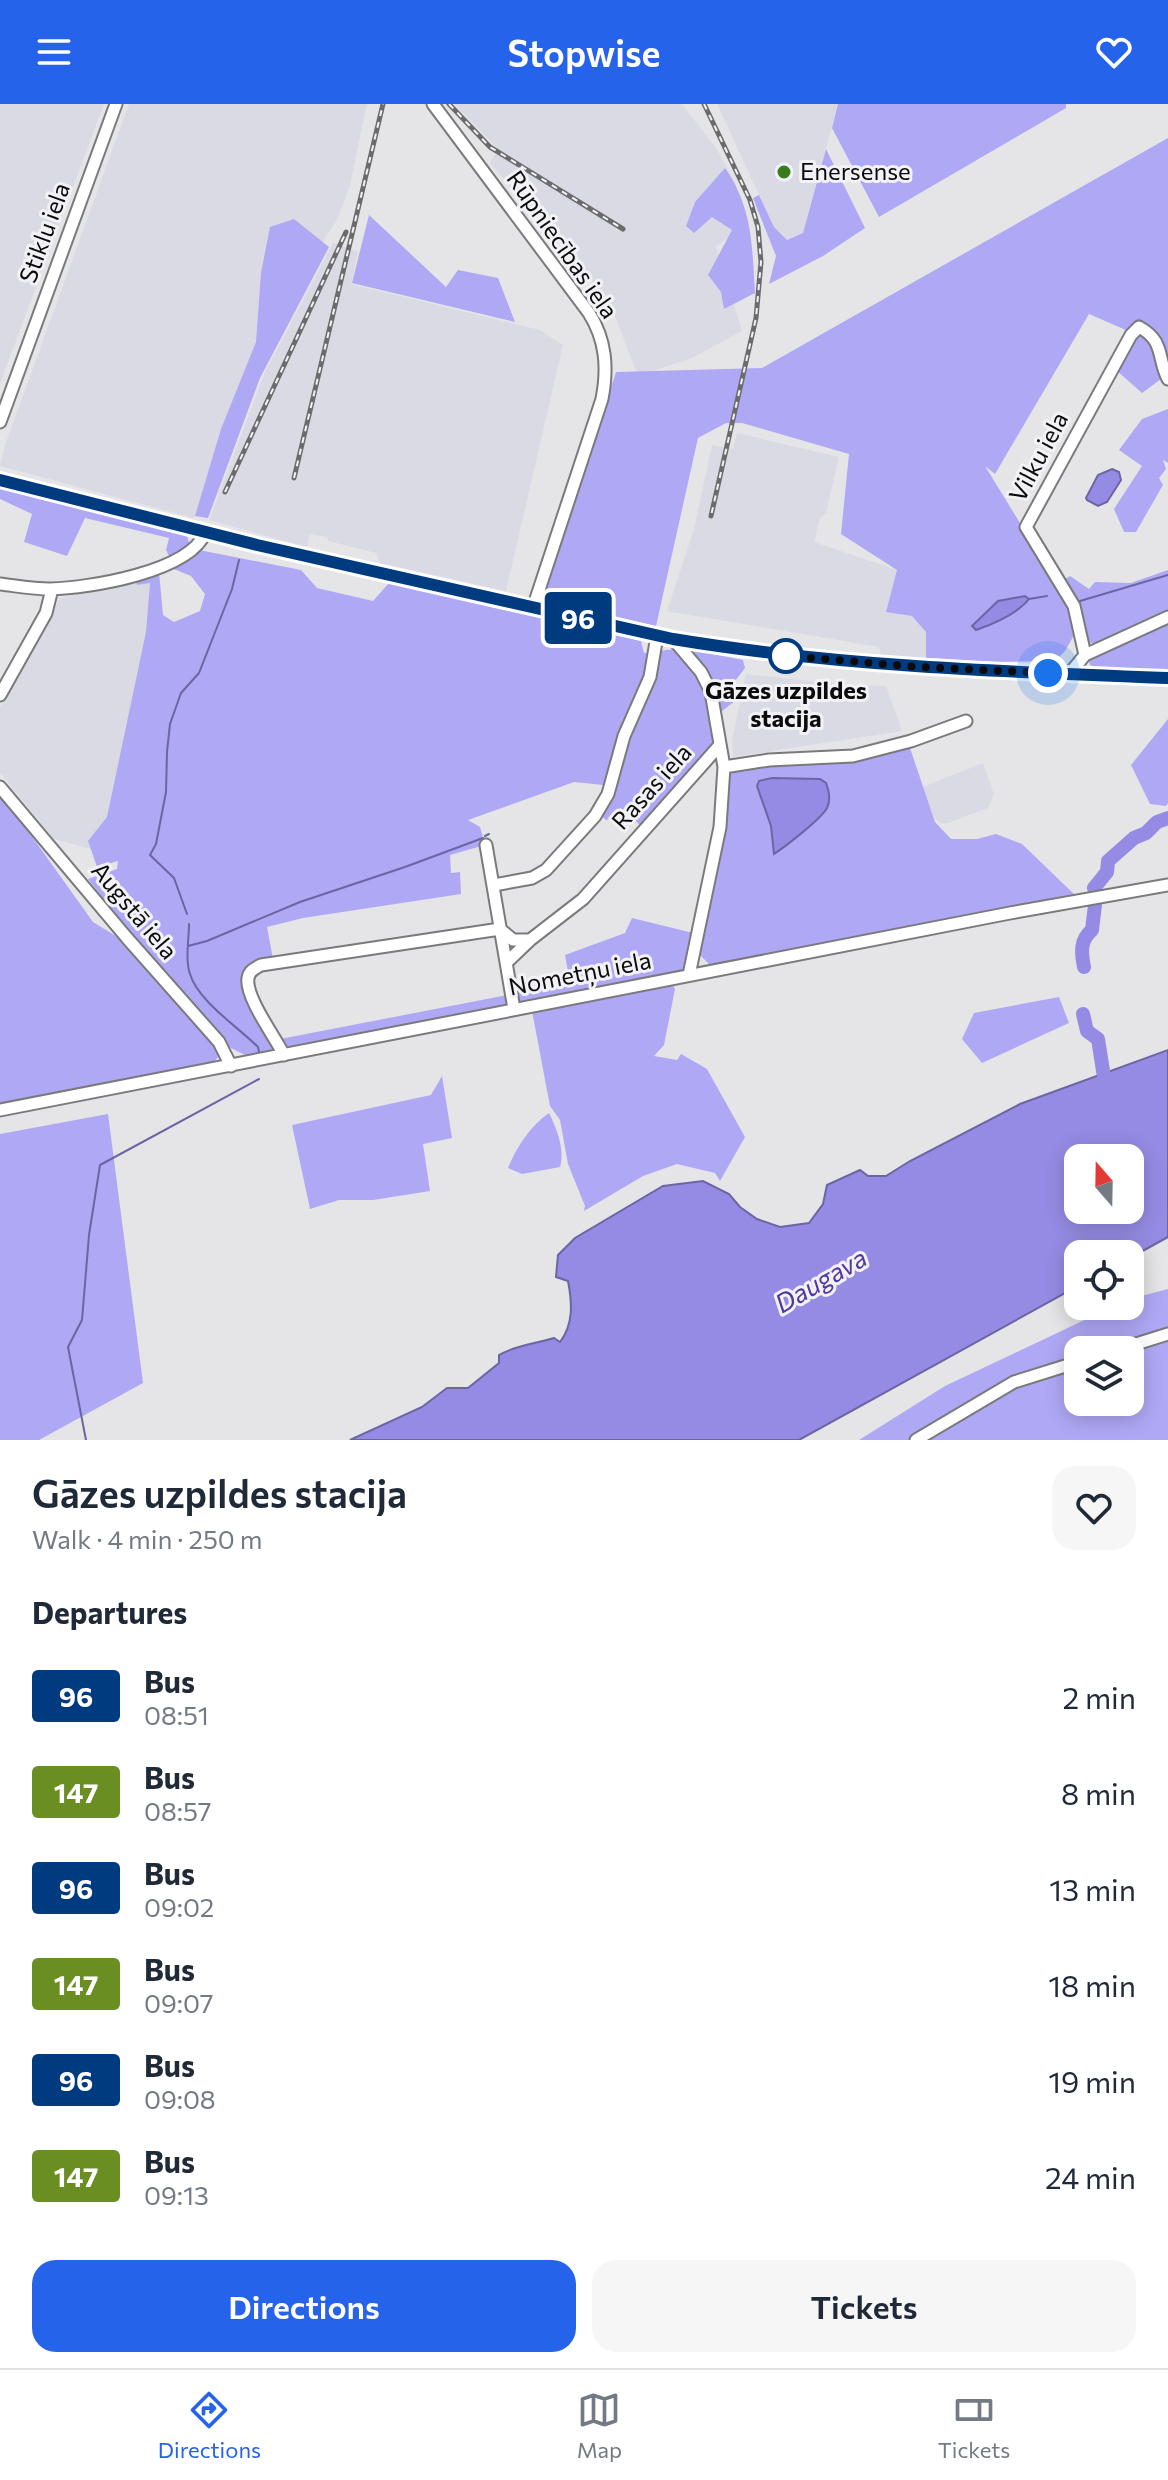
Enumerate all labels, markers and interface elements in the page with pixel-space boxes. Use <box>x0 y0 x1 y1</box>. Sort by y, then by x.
icon: menu <box>32 30 76 74</box>
text: Stopwise <box>507 30 661 74</box>
icon: heart <box>1092 30 1136 74</box>
place label: Enersense <box>800 156 911 185</box>
marker: Enersense <box>775 163 793 181</box>
street label: Rūpniecības iela <box>501 165 625 324</box>
street label: Stiklu iela <box>12 178 75 287</box>
street label: Vilku iela <box>1002 407 1073 506</box>
line badge: 96 <box>542 592 614 644</box>
text: 96 <box>561 601 595 635</box>
marker: Gāzes uzpildes stacija <box>769 639 803 673</box>
your location <box>1028 653 1068 693</box>
place label: Gāzes uzpildes stacija <box>705 675 867 732</box>
street label: Rasas iela <box>605 737 697 835</box>
street label: Augstā iela <box>86 856 184 965</box>
street label: Nometņu iela <box>506 944 654 1003</box>
north arrow <box>1064 1144 1144 1224</box>
map controls <box>1064 1144 1144 1416</box>
button: locate <box>1064 1240 1144 1320</box>
water label: Daugava <box>769 1241 872 1318</box>
button: layers <box>1064 1336 1144 1416</box>
button: heart <box>1052 1466 1136 1550</box>
text: Gāzes uzpildes stacija <box>32 1469 407 1516</box>
text: Walk · 4 min · 250 m <box>32 1523 262 1554</box>
text: Departures <box>32 1593 187 1630</box>
text: Bus <box>144 1662 195 1699</box>
text: 2 min <box>1063 1678 1136 1715</box>
text: 96 <box>59 1679 93 1713</box>
text: 08:51 <box>144 1699 209 1730</box>
text: Bus <box>144 1758 195 1795</box>
text: 8 min <box>1061 1774 1136 1811</box>
text: 147 <box>54 1775 98 1809</box>
text: 08:57 <box>144 1795 212 1826</box>
text: Bus <box>144 1854 195 1891</box>
text: 13 min <box>1049 1870 1136 1907</box>
text: 96 <box>59 1871 93 1905</box>
text: 09:02 <box>144 1891 214 1922</box>
text: Bus <box>144 1950 195 1987</box>
text: 18 min <box>1048 1966 1136 2003</box>
text: 147 <box>54 1967 98 2001</box>
text: 09:07 <box>144 1987 213 2018</box>
text: Bus <box>144 2046 195 2083</box>
text: 19 min <box>1048 2062 1136 2099</box>
text: 96 <box>59 2063 93 2097</box>
text: 09:08 <box>144 2083 216 2114</box>
text: Bus <box>144 2142 195 2179</box>
text: 24 min <box>1045 2158 1136 2195</box>
text: 147 <box>54 2159 98 2193</box>
text: 09:13 <box>144 2179 209 2210</box>
button: Directions <box>32 2260 576 2352</box>
button: Tickets <box>592 2260 1136 2352</box>
tab: Directions <box>158 2388 261 2463</box>
tab: Map <box>577 2388 622 2463</box>
tab: Tickets <box>938 2388 1010 2463</box>

